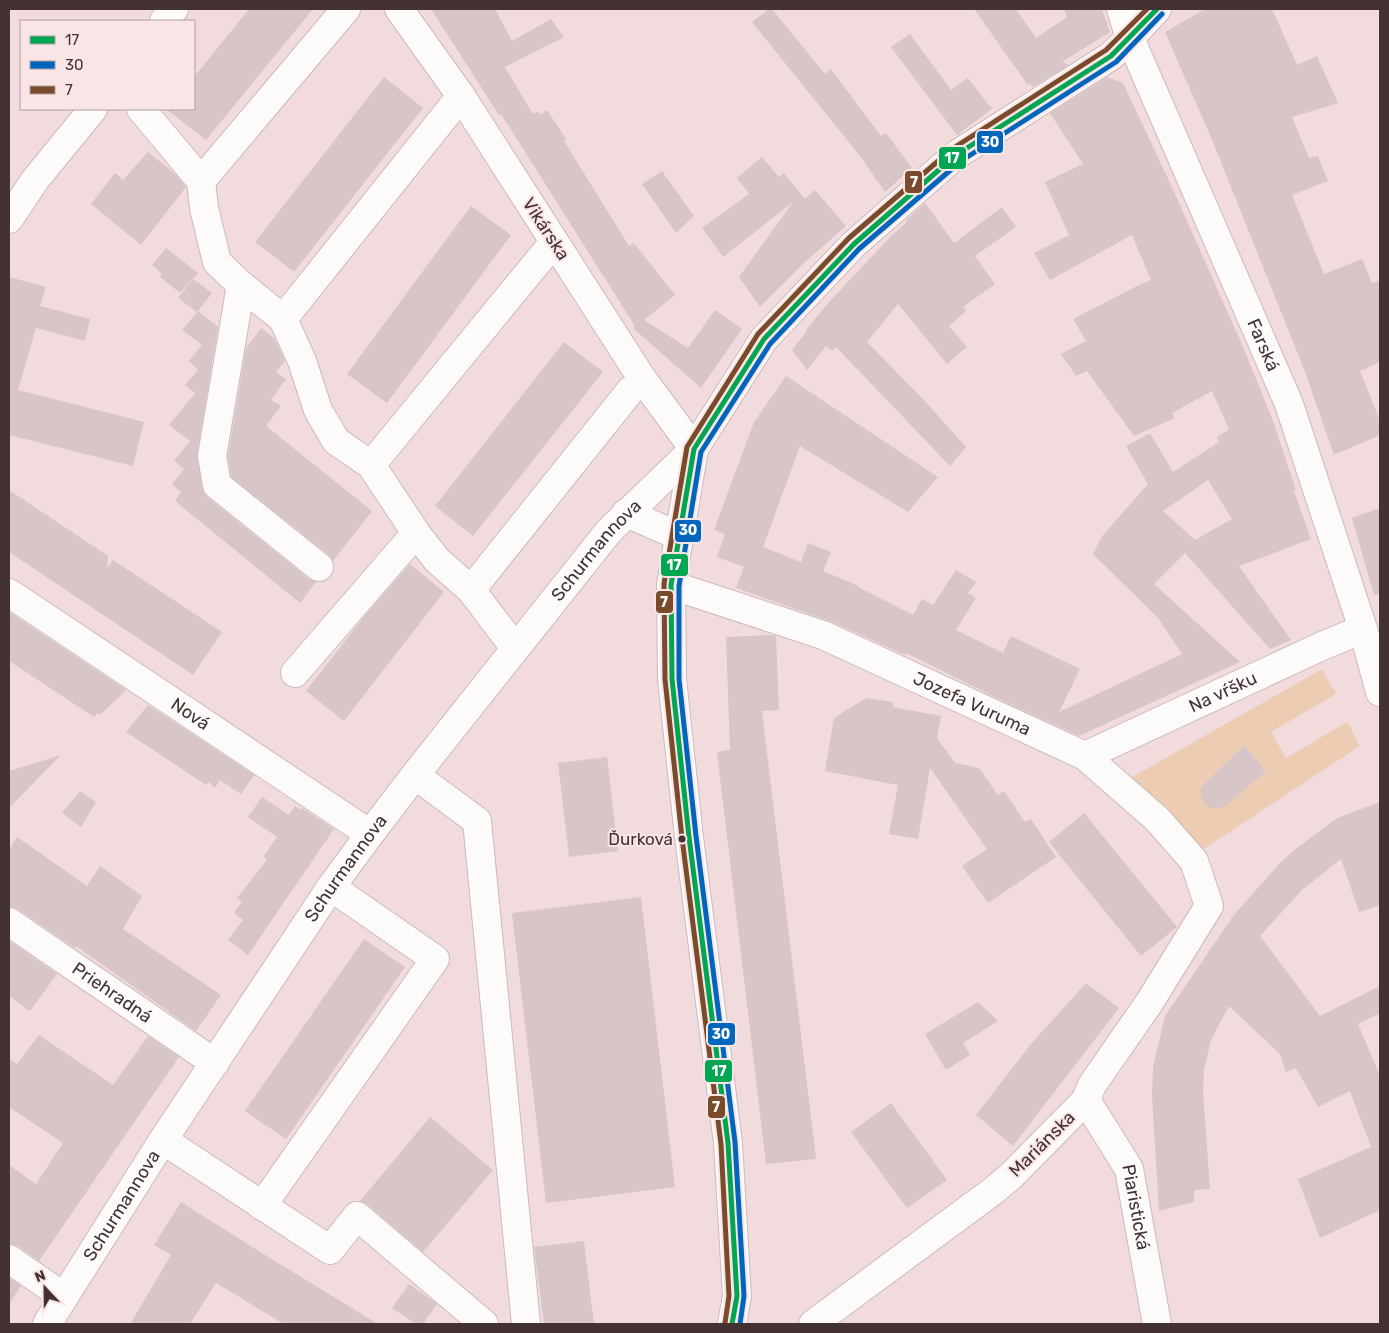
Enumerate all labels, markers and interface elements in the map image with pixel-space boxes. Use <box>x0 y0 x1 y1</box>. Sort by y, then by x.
legend <box>20 20 195 110</box>
text: 17 <box>65 31 79 49</box>
text: 30 <box>65 56 84 74</box>
text: 7 <box>65 81 73 99</box>
line badge: 30 <box>976 130 1004 154</box>
text: 30 <box>981 134 999 151</box>
line badge: 17 <box>938 146 967 170</box>
text: 17 <box>945 150 959 167</box>
line badge: 7 <box>904 170 923 194</box>
text: 7 <box>910 174 918 191</box>
street label: Vikárska <box>518 194 574 264</box>
street label: Farská <box>1242 315 1284 375</box>
street label: Schurmannova <box>547 495 646 606</box>
line badge: 30 <box>674 519 702 543</box>
text: 30 <box>679 522 697 539</box>
line badge: 17 <box>660 553 689 577</box>
text: 17 <box>667 557 681 574</box>
line badge: 7 <box>655 590 674 614</box>
text: 7 <box>660 594 668 611</box>
street label: Jozefa Vuruma <box>910 667 1034 740</box>
street label: Na vŕšku <box>1185 667 1260 717</box>
street label: Nová <box>167 693 214 735</box>
street label: Schurmannova <box>300 810 392 926</box>
place label: Ďurková <box>608 829 673 849</box>
marker: Ďurková <box>677 834 687 844</box>
street label: Priehradná <box>68 958 156 1028</box>
line badge: 30 <box>707 1022 736 1046</box>
text: 30 <box>712 1026 730 1043</box>
line badge: 17 <box>704 1059 733 1083</box>
text: 17 <box>712 1063 726 1080</box>
line badge: 7 <box>707 1095 726 1119</box>
text: 7 <box>712 1099 720 1116</box>
street label: Mariánska <box>1004 1106 1080 1182</box>
street label: Schurmannova <box>78 1146 165 1265</box>
street label: Piaristická <box>1117 1163 1154 1252</box>
north arrow <box>20 1263 70 1313</box>
text: N <box>32 1267 48 1286</box>

